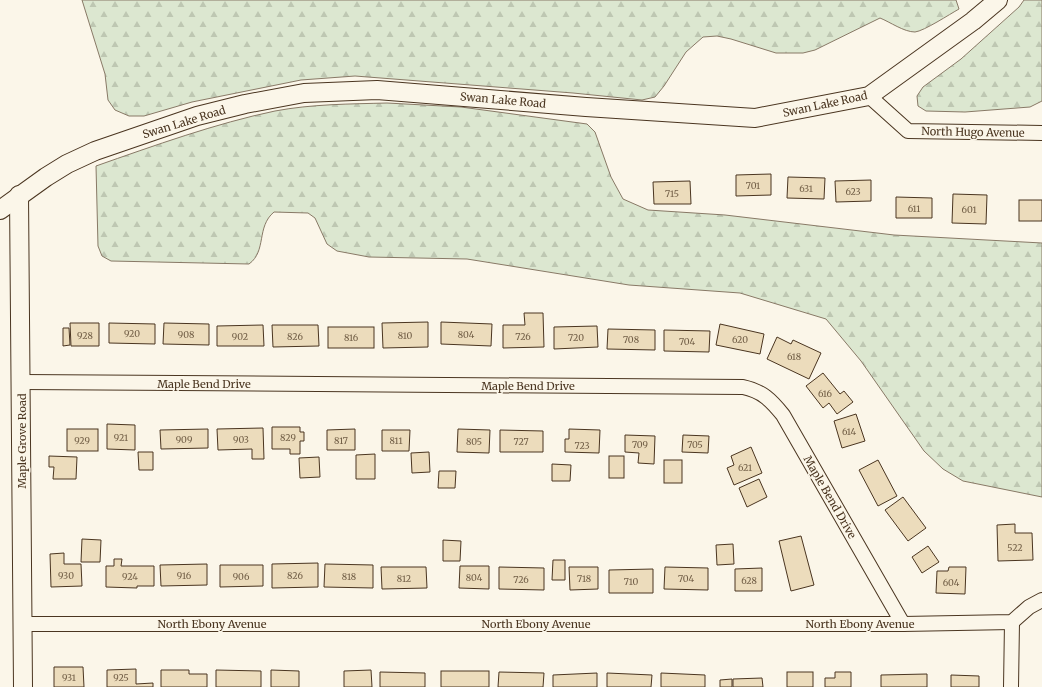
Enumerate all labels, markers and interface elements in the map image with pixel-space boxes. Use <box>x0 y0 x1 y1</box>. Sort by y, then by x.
street label: Swan Lake Road <box>781 88 869 120</box>
street label: Swan Lake Road <box>459 89 547 111</box>
street label: Swan Lake Road <box>141 103 228 141</box>
street label: North Hugo Avenue <box>921 124 1025 140</box>
house number: 701 <box>746 180 760 191</box>
house number: 631 <box>799 183 813 194</box>
house number: 623 <box>845 186 861 197</box>
house number: 715 <box>665 188 679 199</box>
house number: 611 <box>908 203 920 214</box>
house number: 601 <box>962 204 976 215</box>
house number: 920 <box>124 328 140 339</box>
house number: 908 <box>178 329 194 340</box>
house number: 804 <box>458 329 475 340</box>
house number: 928 <box>77 330 93 341</box>
house number: 810 <box>398 330 412 341</box>
house number: 902 <box>232 331 248 342</box>
house number: 826 <box>287 331 303 342</box>
house number: 726 <box>515 331 531 342</box>
house number: 816 <box>344 332 359 343</box>
house number: 720 <box>568 332 584 343</box>
house number: 708 <box>623 334 639 345</box>
house number: 620 <box>732 334 748 345</box>
house number: 704 <box>679 336 696 347</box>
house number: 618 <box>787 351 801 362</box>
street label: Maple Bend Drive <box>157 377 251 391</box>
street label: Maple Bend Drive <box>481 379 575 393</box>
house number: 616 <box>818 388 833 399</box>
street label: Maple Grove Road <box>15 393 29 489</box>
house number: 614 <box>842 426 856 437</box>
house number: 921 <box>114 432 128 443</box>
house number: 829 <box>280 432 296 443</box>
house number: 909 <box>176 434 192 445</box>
house number: 903 <box>233 434 249 445</box>
house number: 929 <box>74 435 90 446</box>
house number: 817 <box>334 435 348 446</box>
house number: 811 <box>390 435 402 446</box>
house number: 805 <box>466 436 482 447</box>
house number: 727 <box>513 436 529 447</box>
house number: 709 <box>632 439 648 450</box>
house number: 705 <box>687 439 703 450</box>
house number: 723 <box>574 440 590 451</box>
street label: Maple Bend Drive <box>801 453 860 541</box>
house number: 621 <box>738 462 752 473</box>
house number: 522 <box>1007 542 1023 553</box>
house number: 930 <box>58 570 74 581</box>
house number: 916 <box>177 570 192 581</box>
house number: 826 <box>287 570 303 581</box>
house number: 924 <box>122 571 138 582</box>
house number: 906 <box>233 571 250 582</box>
house number: 818 <box>342 571 356 582</box>
house number: 804 <box>466 572 483 583</box>
house number: 812 <box>397 573 411 584</box>
house number: 718 <box>577 573 591 584</box>
house number: 704 <box>678 573 695 584</box>
house number: 726 <box>513 574 529 585</box>
house number: 628 <box>741 575 757 586</box>
house number: 710 <box>624 576 638 587</box>
house number: 604 <box>943 577 960 588</box>
street label: North Ebony Avenue <box>158 617 267 631</box>
street label: North Ebony Avenue <box>482 617 591 631</box>
street label: North Ebony Avenue <box>806 617 915 631</box>
house number: 931 <box>62 672 76 683</box>
house number: 925 <box>113 672 129 683</box>

